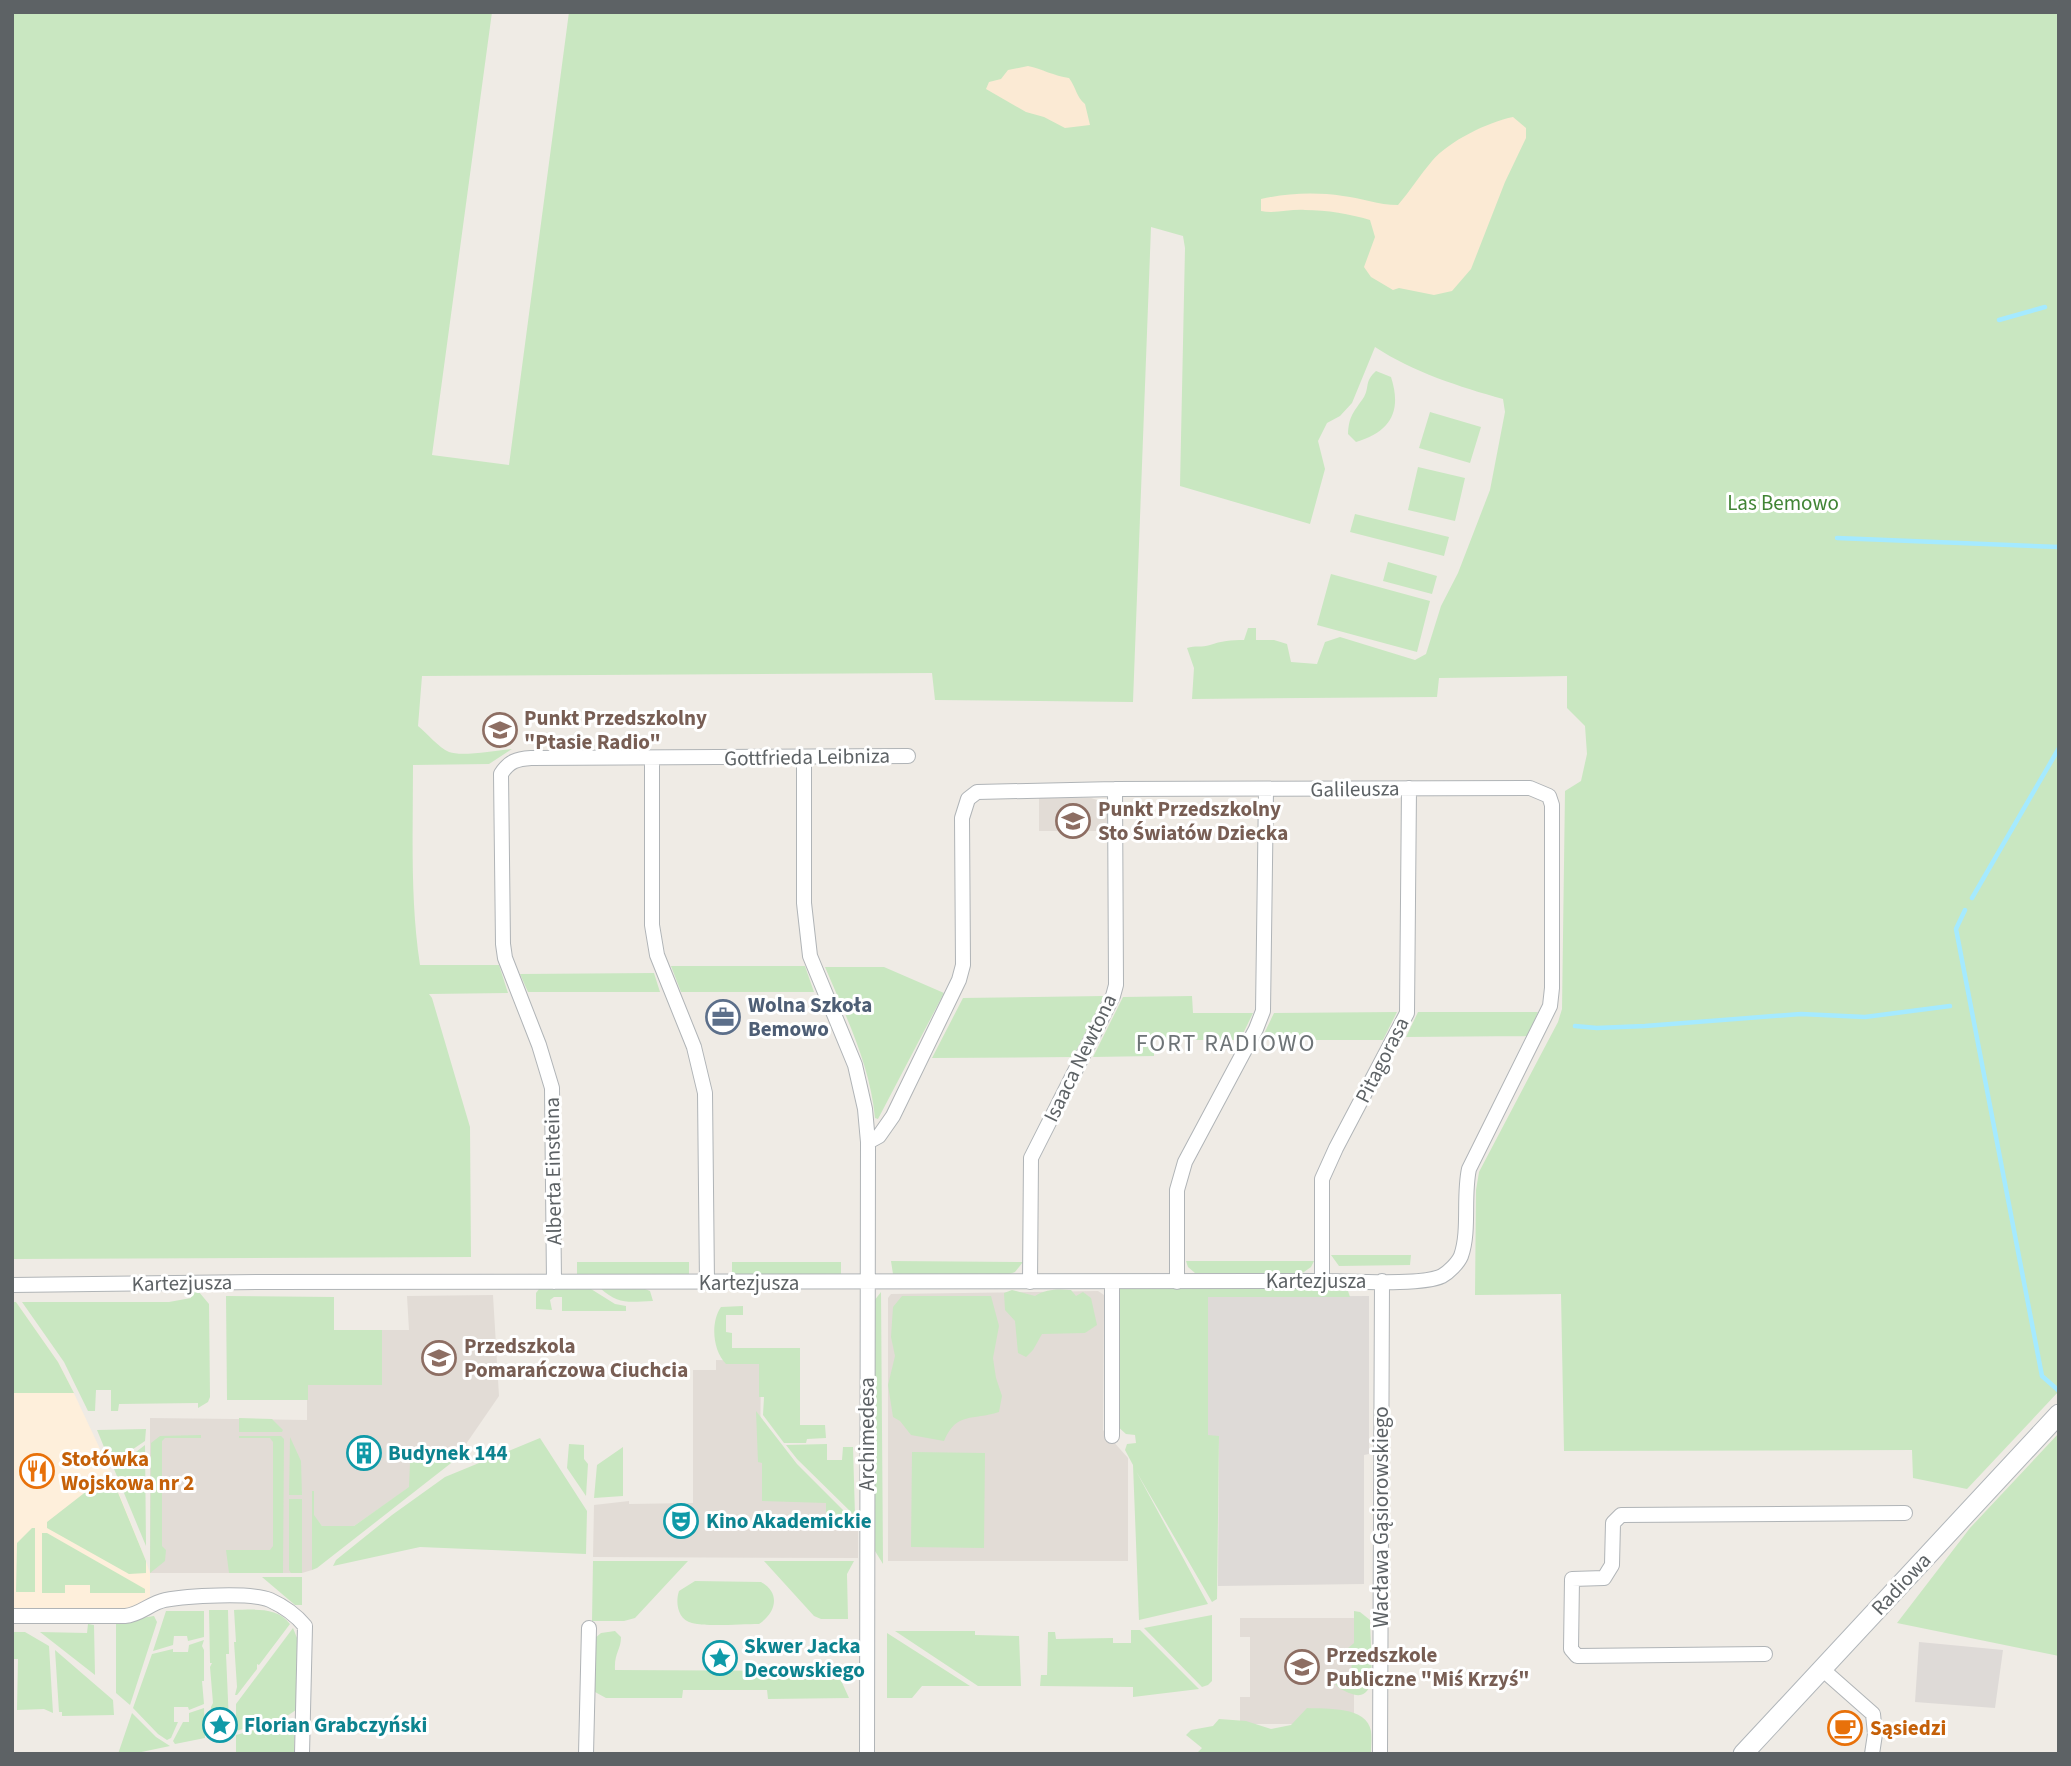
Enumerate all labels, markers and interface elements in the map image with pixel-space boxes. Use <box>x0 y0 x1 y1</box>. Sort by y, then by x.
park label: Las Bemowo <box>1727 488 1839 518</box>
place label: Punkt Przedszkolny "Ptasie Radio" <box>524 703 707 757</box>
school or university icon: Punkt Przedszkolny "Ptasie Radio" <box>481 711 519 749</box>
street label: Gottfrieda Leibniza <box>724 741 890 773</box>
street label: Galileusza <box>1310 773 1400 805</box>
place label: Punkt Przedszkolny Sto Światów Dziecka <box>1098 794 1288 848</box>
school or university icon: Punkt Przedszkolny Sto Światów Dziecka <box>1054 802 1092 840</box>
street label: Isaaca Newtona <box>1036 989 1124 1127</box>
place label: Wolna Szkoła Bemowo <box>748 990 872 1044</box>
office icon: Wolna Szkoła Bemowo <box>704 998 742 1036</box>
street label: Pitagorasa <box>1348 1012 1416 1108</box>
district label: FORT RADIOWO <box>1136 1026 1316 1061</box>
street label: Alberta Einsteina <box>537 1097 569 1245</box>
street label: Kartezjusza <box>1266 1266 1366 1296</box>
street label: Kartezjusza <box>131 1267 233 1299</box>
street label: Kartezjusza <box>699 1268 799 1298</box>
place label: Przedszkola Pomarańczowa Ciuchcia <box>464 1331 688 1385</box>
school or university icon: Przedszkola Pomarańczowa Ciuchcia <box>420 1339 458 1377</box>
street label: Archimedesa <box>852 1377 882 1491</box>
street label: Wacława Gąsiorowskiego <box>1366 1406 1396 1628</box>
building icon: Budynek 144 <box>345 1434 383 1472</box>
place label: Budynek 144 <box>388 1438 507 1468</box>
place label: Stołówka Wojskowa nr 2 <box>61 1444 194 1498</box>
restaurant icon: Stołówka Wojskowa nr 2 <box>18 1452 56 1490</box>
theatre icon: Kino Akademickie <box>662 1502 700 1540</box>
place label: Kino Akademickie <box>706 1506 872 1536</box>
street label: Radiowa <box>1864 1546 1938 1622</box>
place label: Skwer Jacka Decowskiego <box>744 1631 865 1685</box>
place icon: Skwer Jacka Decowskiego <box>701 1639 739 1677</box>
place label: Przedszkole Publiczne "Miś Krzyś" <box>1326 1640 1530 1694</box>
school or university icon: Przedszkole Publiczne "Miś Krzyś" <box>1283 1648 1321 1686</box>
place icon: Florian Grabczyński <box>201 1706 239 1744</box>
cafe icon: Sąsiedzi <box>1826 1709 1864 1747</box>
place label: Florian Grabczyński <box>244 1710 427 1740</box>
place label: Sąsiedzi <box>1870 1713 1946 1743</box>

